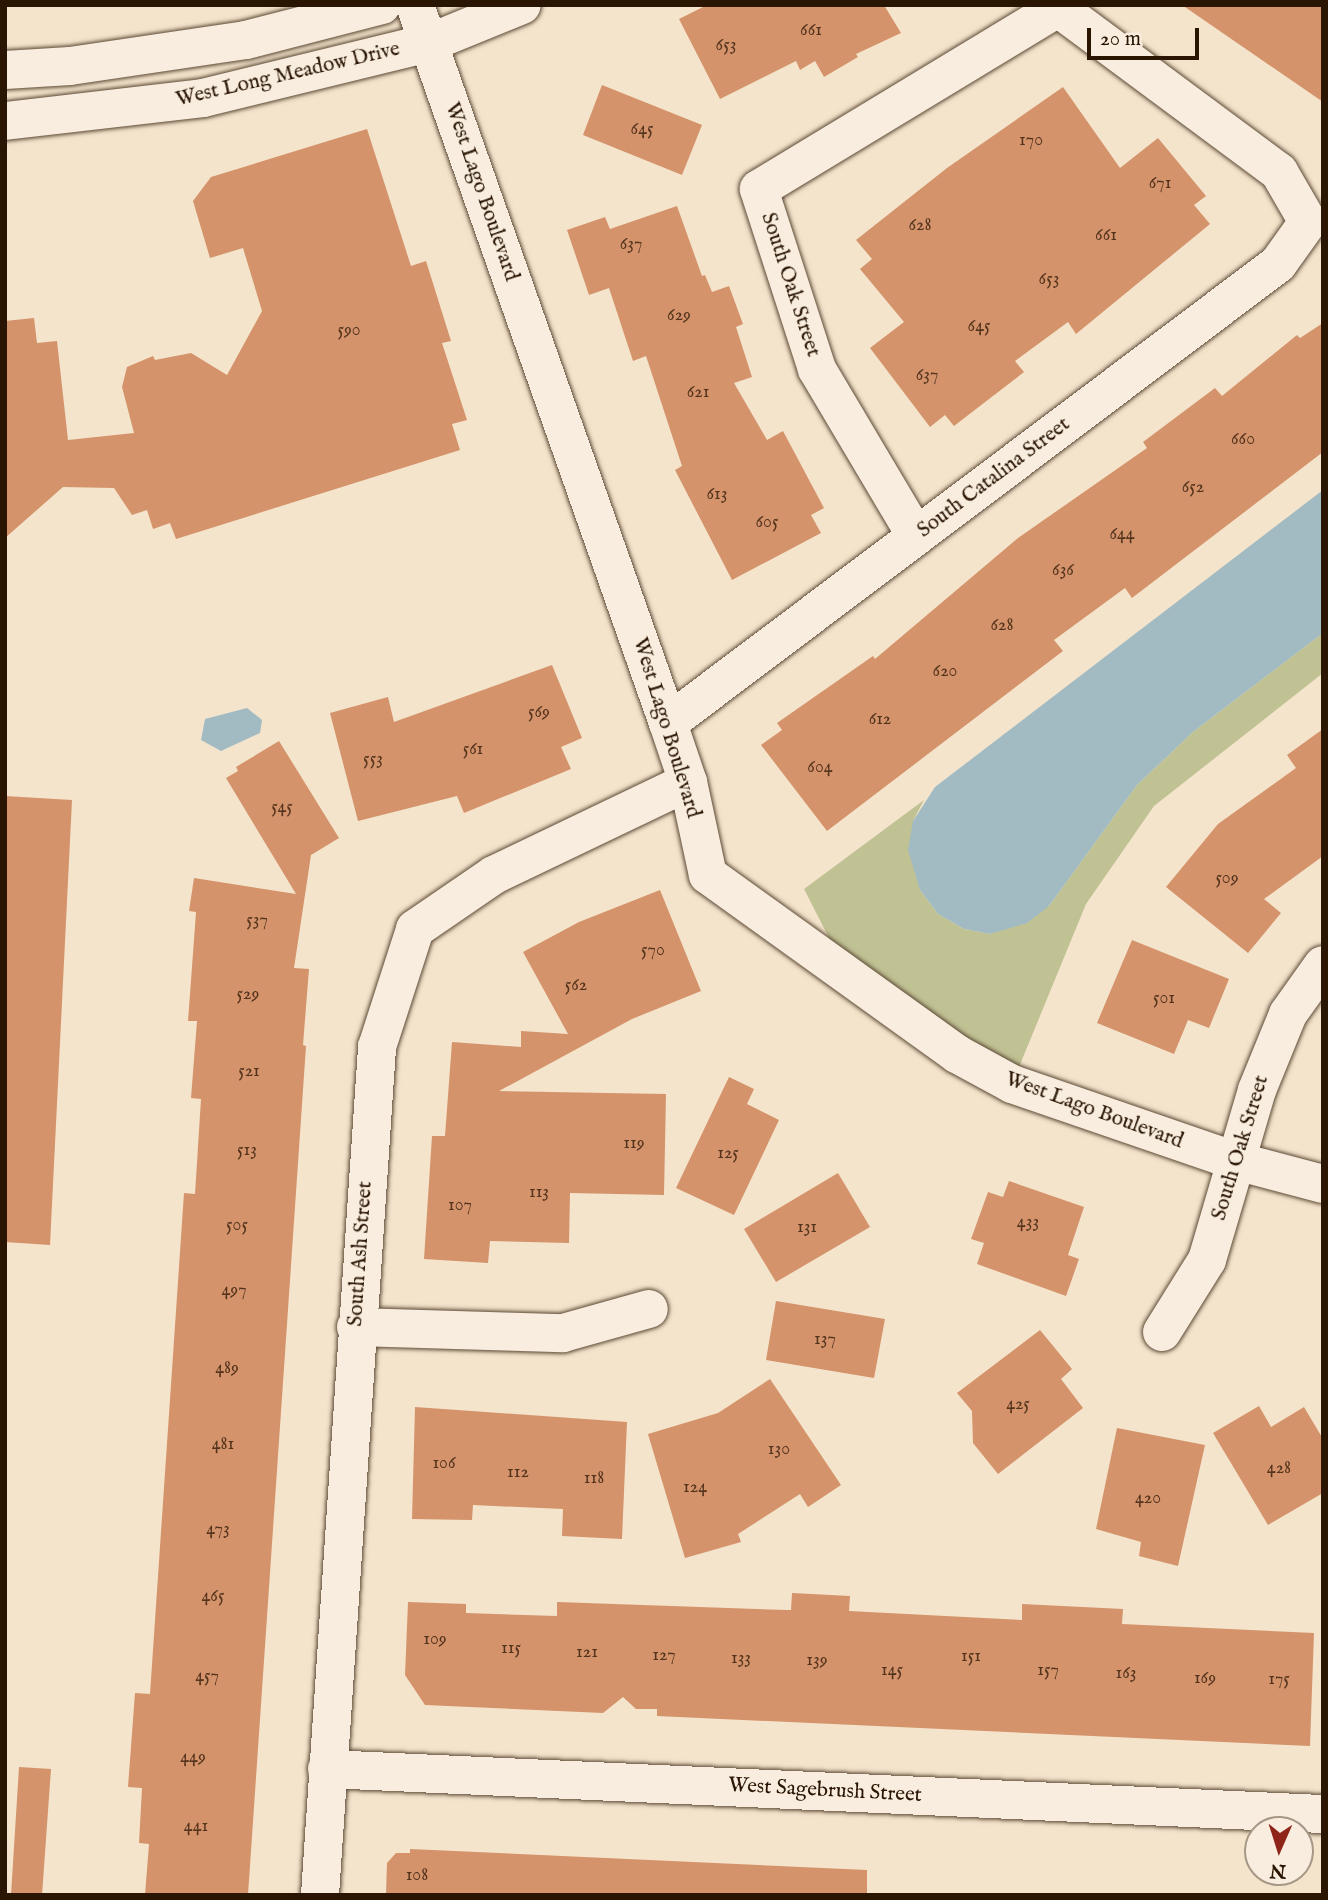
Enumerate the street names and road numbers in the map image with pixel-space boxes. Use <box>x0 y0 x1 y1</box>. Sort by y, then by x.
street label: West Long Meadow Drive <box>174 37 402 113</box>
street label: West Lago Boulevard <box>439 99 523 285</box>
street label: South Oak Street <box>755 210 825 360</box>
street label: South Catalina Street <box>913 412 1075 544</box>
street label: West Lago Boulevard <box>627 635 705 821</box>
street label: West Lago Boulevard <box>1002 1067 1186 1155</box>
street label: South Oak Street <box>1207 1072 1275 1224</box>
street label: South Ash Street <box>343 1181 379 1327</box>
street label: West Sagebrush Street <box>728 1773 922 1809</box>

